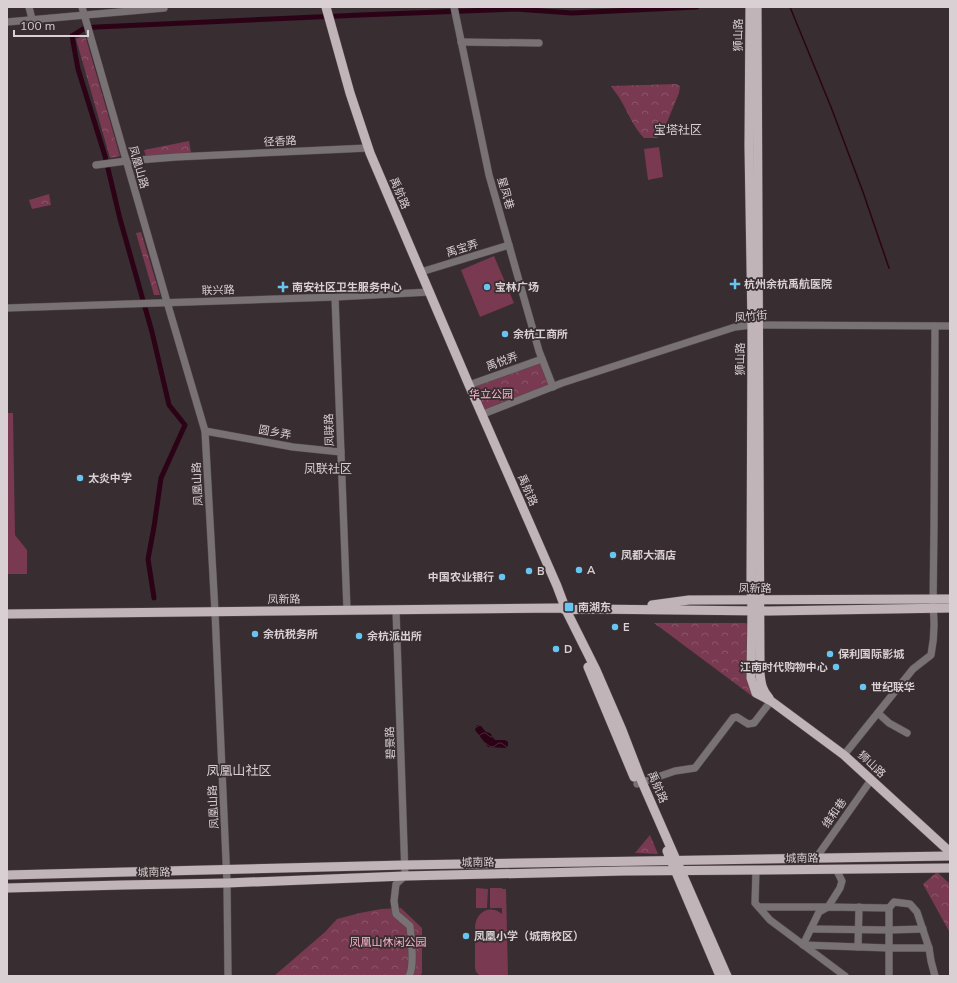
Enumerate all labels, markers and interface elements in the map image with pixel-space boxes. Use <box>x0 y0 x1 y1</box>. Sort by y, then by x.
scale bar <box>14 12 88 38</box>
text: 100 m <box>20 18 55 33</box>
street label: 狮山路 <box>731 19 745 52</box>
district label: 宝塔社区 <box>654 122 702 137</box>
street label: 径香路 <box>263 133 297 149</box>
street label: 凤凰山路 <box>126 144 152 190</box>
street label: 禹航路 <box>387 175 413 211</box>
street label: 星凤巷 <box>495 175 517 211</box>
street label: 禹宝弄 <box>444 236 480 260</box>
place label: 杭州余杭禹航医院 <box>744 277 832 291</box>
marker: 杭州余杭禹航医院 <box>729 278 741 290</box>
place label: 南安社区卫生服务中心 <box>292 280 402 294</box>
place label: 宝林广场 <box>495 280 539 294</box>
marker: 南安社区卫生服务中心 <box>277 281 289 293</box>
street label: 联兴路 <box>201 282 235 298</box>
marker: 宝林广场 <box>482 282 492 292</box>
street label: 凤竹街 <box>734 308 768 324</box>
place label: 余杭工商所 <box>513 327 568 341</box>
marker: 余杭工商所 <box>500 329 510 339</box>
street label: 狮山路 <box>733 343 747 376</box>
street label: 禹悦弄 <box>484 349 520 373</box>
park label: 华立公园 <box>469 387 513 401</box>
street label: 凤联路 <box>321 413 337 447</box>
street label: 圆乡弄 <box>258 422 292 442</box>
district label: 凤联社区 <box>304 461 352 476</box>
street label: 凤凰山路 <box>189 462 205 506</box>
place label: 太炎中学 <box>88 471 132 485</box>
street label: 禹航路 <box>515 472 541 508</box>
marker: 太炎中学 <box>75 473 85 483</box>
place label: 凤都大酒店 <box>621 548 676 562</box>
marker: 凤都大酒店 <box>608 550 618 560</box>
place label: A <box>587 563 596 577</box>
place label: B <box>537 564 545 578</box>
marker: A <box>574 565 584 575</box>
marker: B <box>524 566 534 576</box>
place label: 中国农业银行 <box>428 570 494 584</box>
marker: 中国农业银行 <box>497 572 507 582</box>
street label: 凤新路 <box>738 581 772 595</box>
street label: 凤新路 <box>267 592 301 606</box>
place label: 南湖东 <box>578 600 611 614</box>
marker: 南湖东 <box>563 601 575 613</box>
place label: E <box>623 620 630 634</box>
marker: E <box>610 622 620 632</box>
place label: 余杭税务所 <box>263 627 318 641</box>
marker: 余杭税务所 <box>250 629 260 639</box>
place label: 余杭派出所 <box>367 629 422 643</box>
marker: 余杭派出所 <box>354 631 364 641</box>
place label: D <box>564 642 572 656</box>
marker: D <box>551 644 561 654</box>
place label: 保利国际影城 <box>838 647 905 661</box>
marker: 保利国际影城 <box>825 649 835 659</box>
place label: 江南时代购物中心 <box>740 660 828 674</box>
marker: 江南时代购物中心 <box>831 662 841 672</box>
place label: 世纪联华 <box>871 680 915 694</box>
marker: 世纪联华 <box>858 682 868 692</box>
street label: 碧景路 <box>382 726 398 760</box>
street label: 狮山路 <box>855 748 889 780</box>
district label: 凤凰山社区 <box>206 762 272 778</box>
street label: 禹航路 <box>645 769 671 805</box>
street label: 凤凰山路 <box>205 785 221 829</box>
street label: 维和巷 <box>819 795 849 831</box>
street label: 城南路 <box>785 851 819 865</box>
street label: 城南路 <box>461 855 495 869</box>
street label: 城南路 <box>137 865 171 879</box>
place label: 凤凰小学（城南校区） <box>474 929 584 943</box>
marker: 凤凰小学（城南校区） <box>461 931 471 941</box>
park label: 凤凰山休闲公园 <box>350 935 427 949</box>

